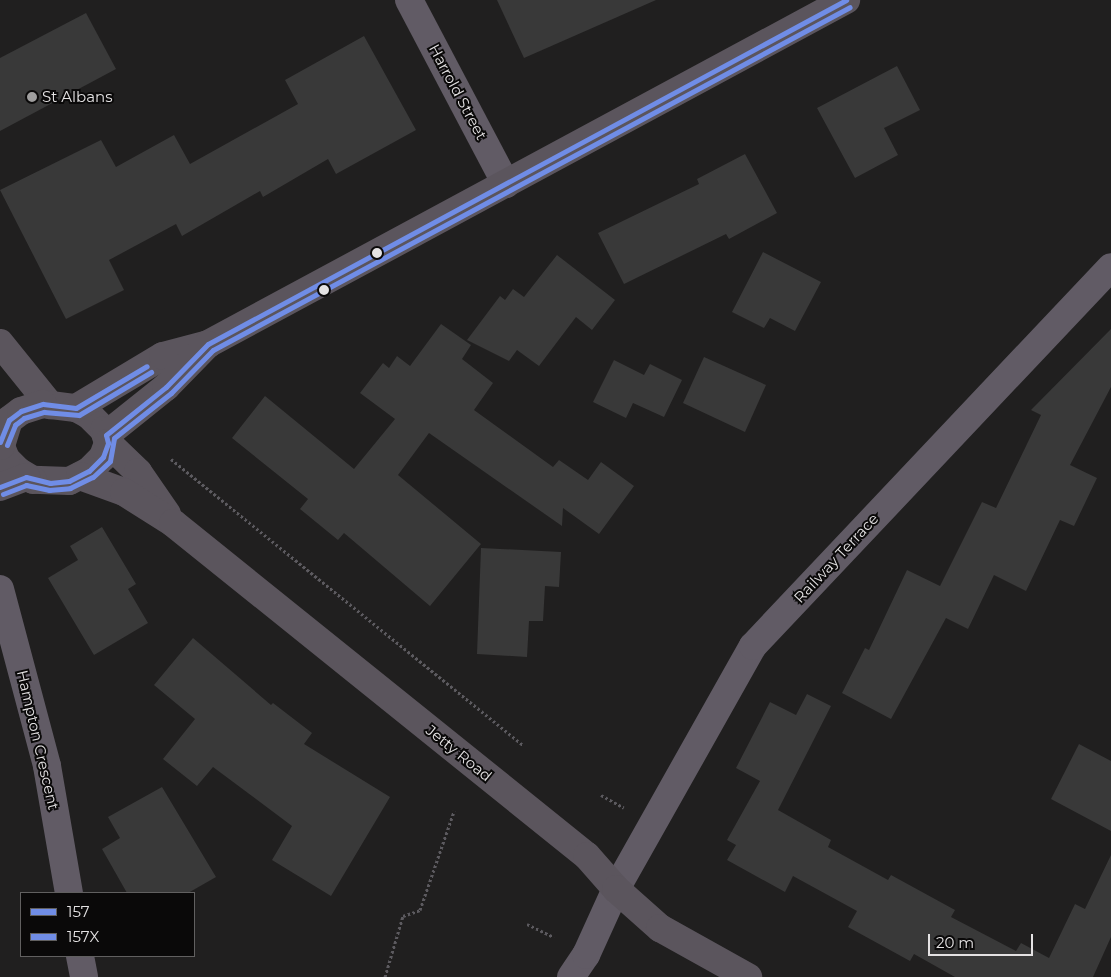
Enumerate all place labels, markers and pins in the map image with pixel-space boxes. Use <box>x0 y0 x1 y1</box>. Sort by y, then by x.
place label: St Albans <box>42 88 112 106</box>
marker: St Albans <box>26 91 38 103</box>
unlabelled marker <box>372 248 382 258</box>
unlabelled marker <box>319 285 329 295</box>

